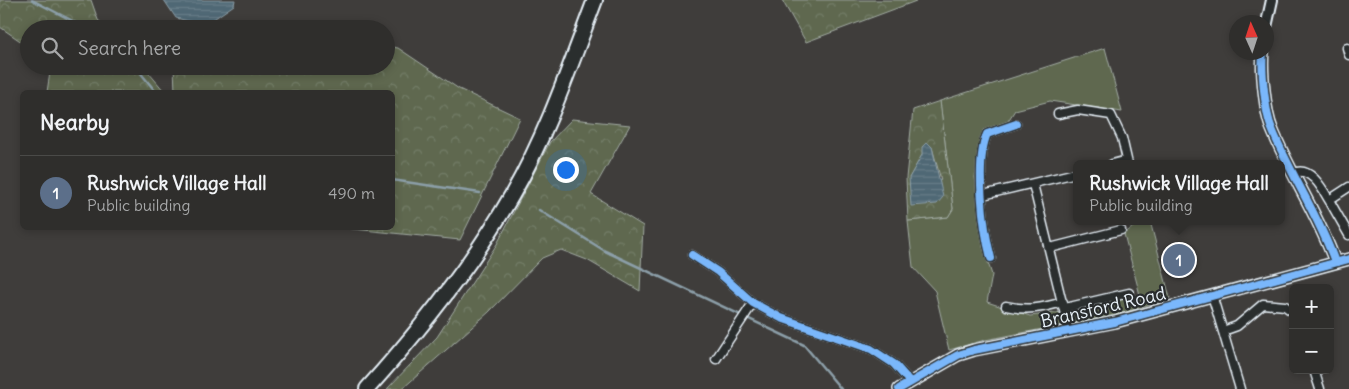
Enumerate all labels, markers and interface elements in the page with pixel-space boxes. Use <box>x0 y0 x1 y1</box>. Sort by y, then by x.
north arrow <box>1229 15 1274 60</box>
search box <box>20 20 395 75</box>
icon: search <box>38 34 66 62</box>
text: Search here <box>78 36 181 60</box>
text: Nearby <box>40 109 110 136</box>
your location <box>553 157 579 183</box>
popup <box>1073 160 1285 225</box>
text: Rushwick Village Hall <box>87 171 266 195</box>
text: Rushwick Village Hall <box>1089 171 1269 195</box>
text: 1 <box>53 183 59 203</box>
text: 490 m <box>328 183 375 203</box>
text: Public building <box>87 195 190 215</box>
text: Public building <box>1089 195 1193 215</box>
pin: 1 <box>1163 241 1195 279</box>
street label: Bransford Road <box>1038 281 1168 333</box>
map controls <box>1289 284 1334 374</box>
button: + <box>1289 284 1334 329</box>
button: − <box>1289 329 1334 374</box>

